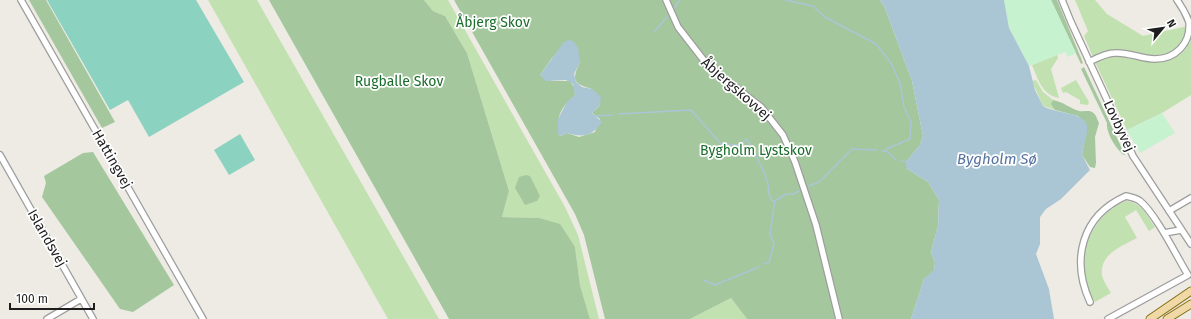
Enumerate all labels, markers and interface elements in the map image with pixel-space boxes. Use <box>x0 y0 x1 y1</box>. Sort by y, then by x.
north arrow <box>1143 8 1183 48</box>
park label: Åbjerg Skov <box>456 13 530 31</box>
text: N <box>1164 17 1179 30</box>
street label: Åbjergskovvej <box>698 53 775 124</box>
park label: Rugballe Skov <box>355 73 443 90</box>
street label: Lovbyvej <box>1100 97 1138 155</box>
street label: Hattingvej <box>88 127 136 191</box>
park label: Bygholm Lystskov <box>700 142 812 159</box>
water label: Bygholm Sø <box>957 150 1037 168</box>
street label: Islandsvej <box>24 206 70 270</box>
scale bar <box>10 285 94 311</box>
text: 100 m <box>16 292 48 306</box>

